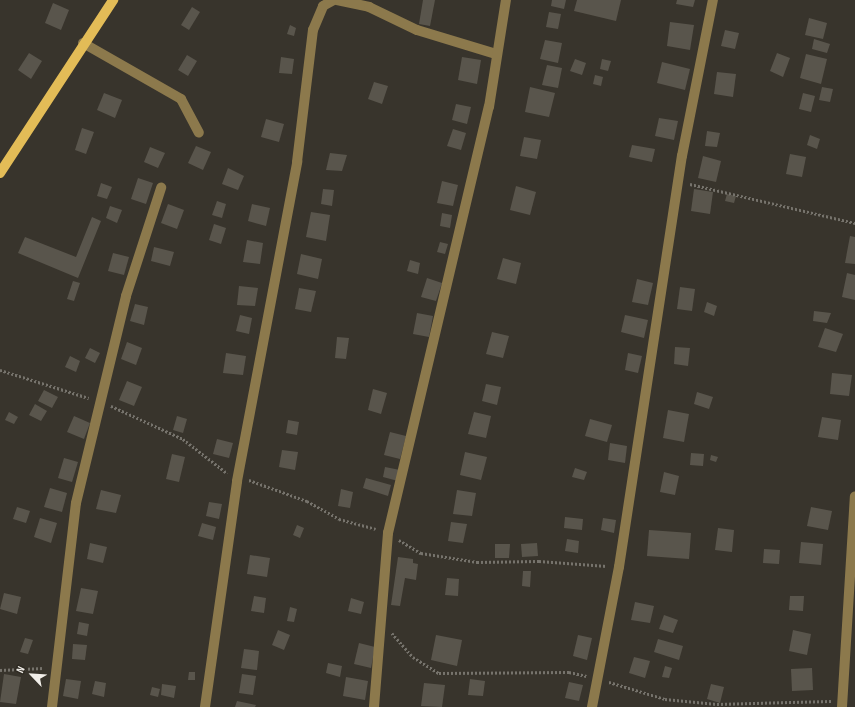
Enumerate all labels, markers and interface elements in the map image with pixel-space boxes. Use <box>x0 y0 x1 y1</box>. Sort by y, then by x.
north arrow <box>12 655 52 695</box>
text: N <box>14 664 28 675</box>

